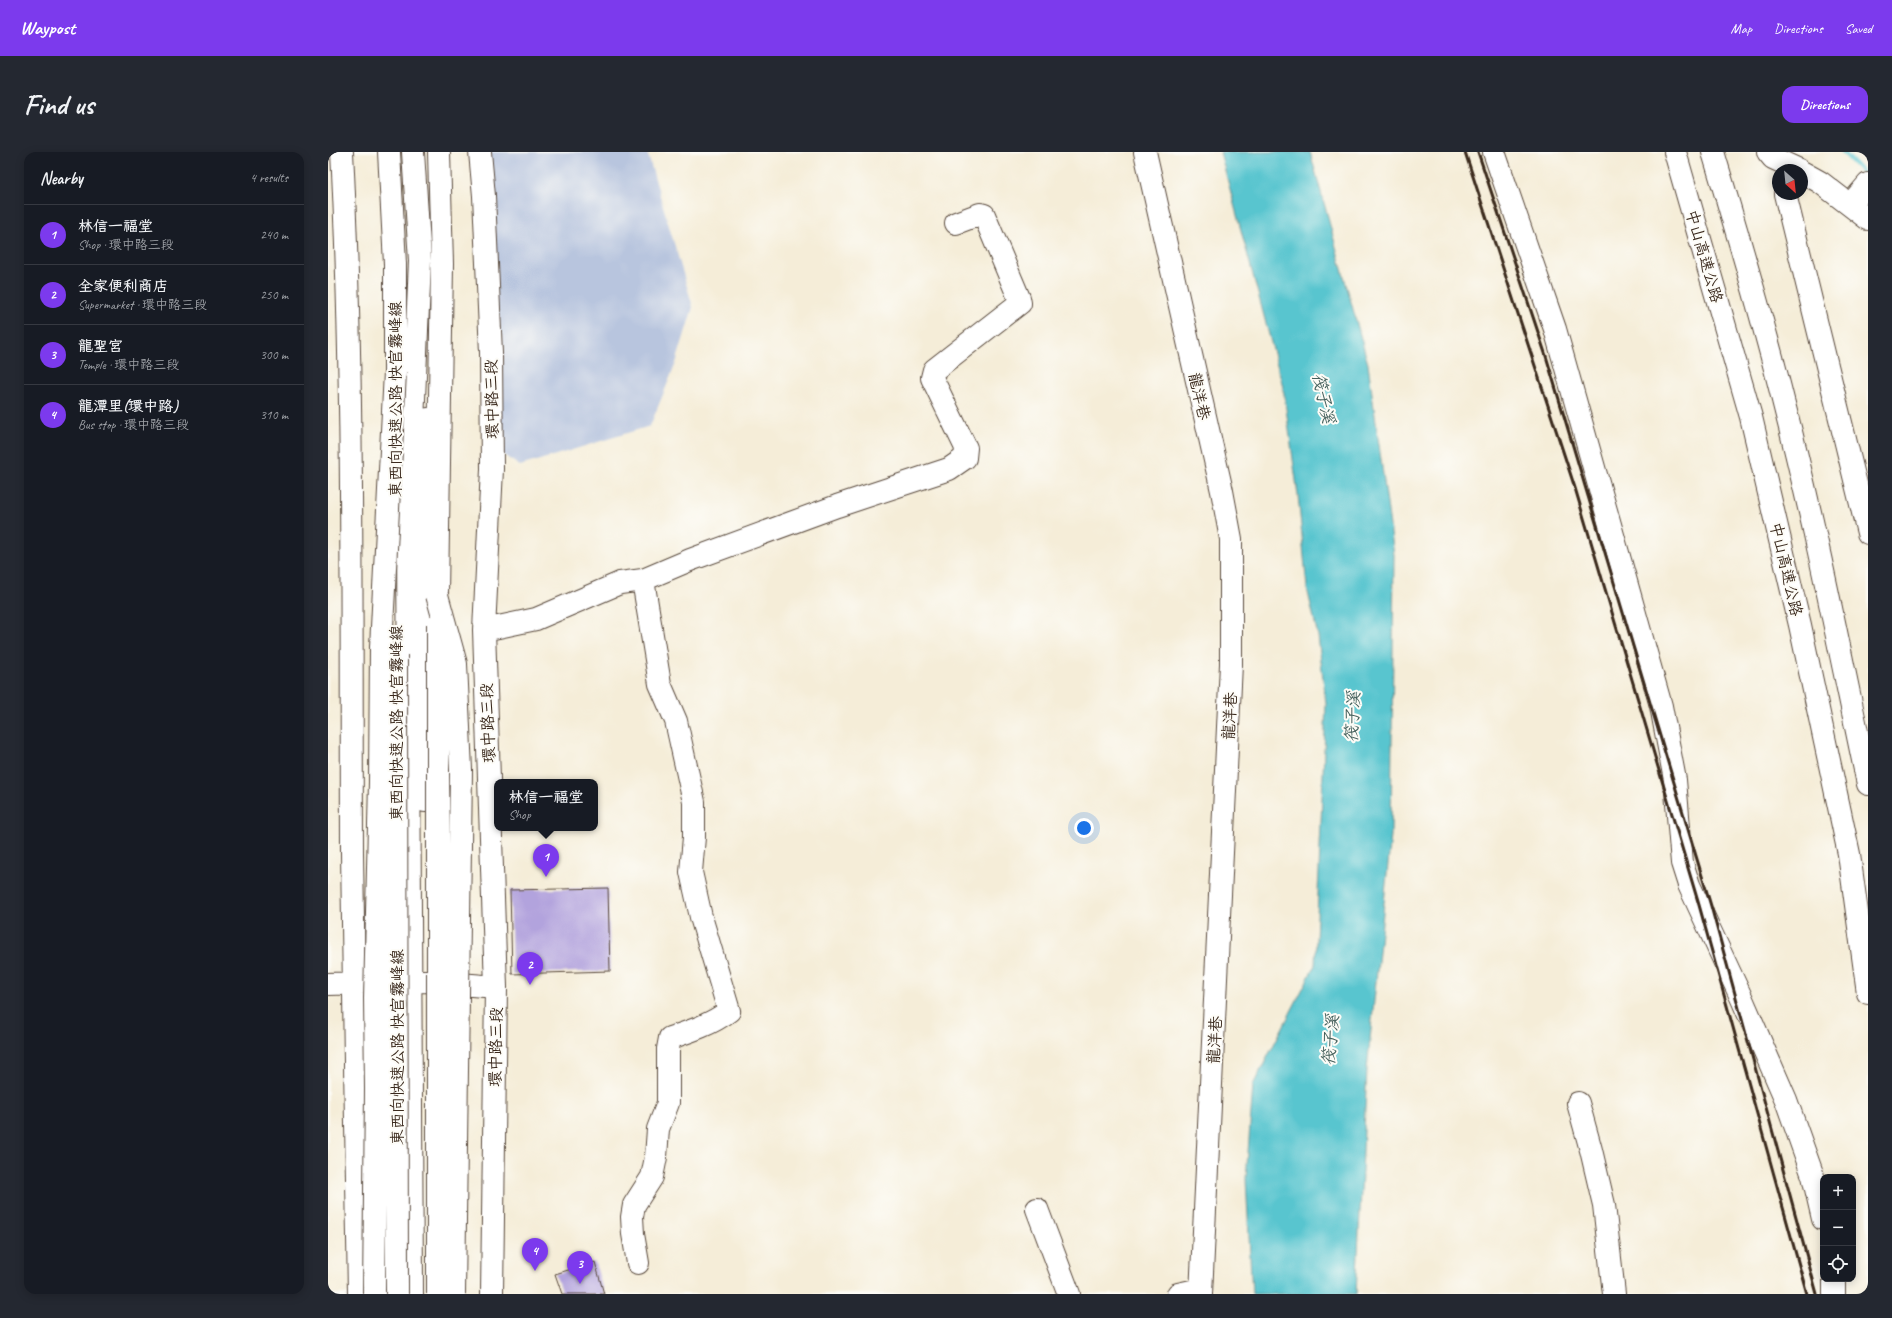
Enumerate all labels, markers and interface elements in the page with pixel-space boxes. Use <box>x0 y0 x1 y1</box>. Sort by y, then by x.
text: Waypost <box>20 16 75 40</box>
text: Map <box>1731 20 1752 37</box>
text: Directions <box>1774 20 1823 37</box>
text: Saved <box>1845 20 1872 37</box>
button: Directions <box>1782 86 1868 123</box>
text: Find us <box>24 87 94 122</box>
north arrow <box>1772 164 1808 200</box>
text: Nearby <box>40 168 83 189</box>
text: 4 results <box>250 170 288 186</box>
street label: 中山高速公路 <box>1681 207 1727 305</box>
text: 林信一福堂 <box>78 217 153 236</box>
text: 1 <box>50 227 56 243</box>
text: 240 m <box>260 227 288 243</box>
text: Shop · 環中路三段 <box>78 237 174 253</box>
text: 全家便利商店 <box>78 277 168 296</box>
text: 2 <box>50 287 56 303</box>
text: 250 m <box>260 287 288 303</box>
text: Supermarket · 環中路三段 <box>78 297 207 313</box>
street label: 東西向快速公路 快官霧峰線 <box>386 301 406 497</box>
text: 龍聖宮 <box>78 337 123 356</box>
text: 3 <box>50 347 56 363</box>
text: 300 m <box>260 347 288 363</box>
text: Temple · 環中路三段 <box>78 357 179 373</box>
street label: 環中路三段 <box>481 359 503 439</box>
street label: 龍洋巷 <box>1184 371 1214 422</box>
water label: 筏子溪 <box>1308 371 1340 426</box>
text: 龍潭里(環中路) <box>78 397 178 416</box>
text: 4 <box>50 407 56 423</box>
text: 310 m <box>260 407 288 423</box>
text: Bus stop · 環中路三段 <box>78 417 189 433</box>
street label: 中山高速公路 <box>1765 520 1807 618</box>
street label: 東西向快速公路 快官霧峰線 <box>387 625 407 821</box>
street label: 環中路三段 <box>477 683 499 763</box>
water label: 筏子溪 <box>1341 690 1364 743</box>
street label: 龍洋巷 <box>1219 692 1241 741</box>
popup <box>494 779 598 831</box>
text: 林信一福堂 <box>508 788 584 807</box>
text: Shop <box>508 807 531 823</box>
your location <box>1074 818 1094 838</box>
pin: 1 <box>533 844 559 877</box>
street label: 東西向快速公路 快官霧峰線 <box>388 949 408 1145</box>
pin: 2 <box>517 952 543 985</box>
street label: 環中路三段 <box>485 1007 507 1087</box>
water label: 筏子溪 <box>1318 1013 1343 1066</box>
street label: 龍洋巷 <box>1204 1016 1226 1065</box>
map controls <box>1820 1174 1856 1282</box>
button: + <box>1820 1174 1856 1210</box>
button: − <box>1820 1210 1856 1246</box>
pin: 4 <box>522 1238 548 1271</box>
button: locate <box>1820 1246 1856 1282</box>
pin: 3 <box>567 1251 593 1284</box>

